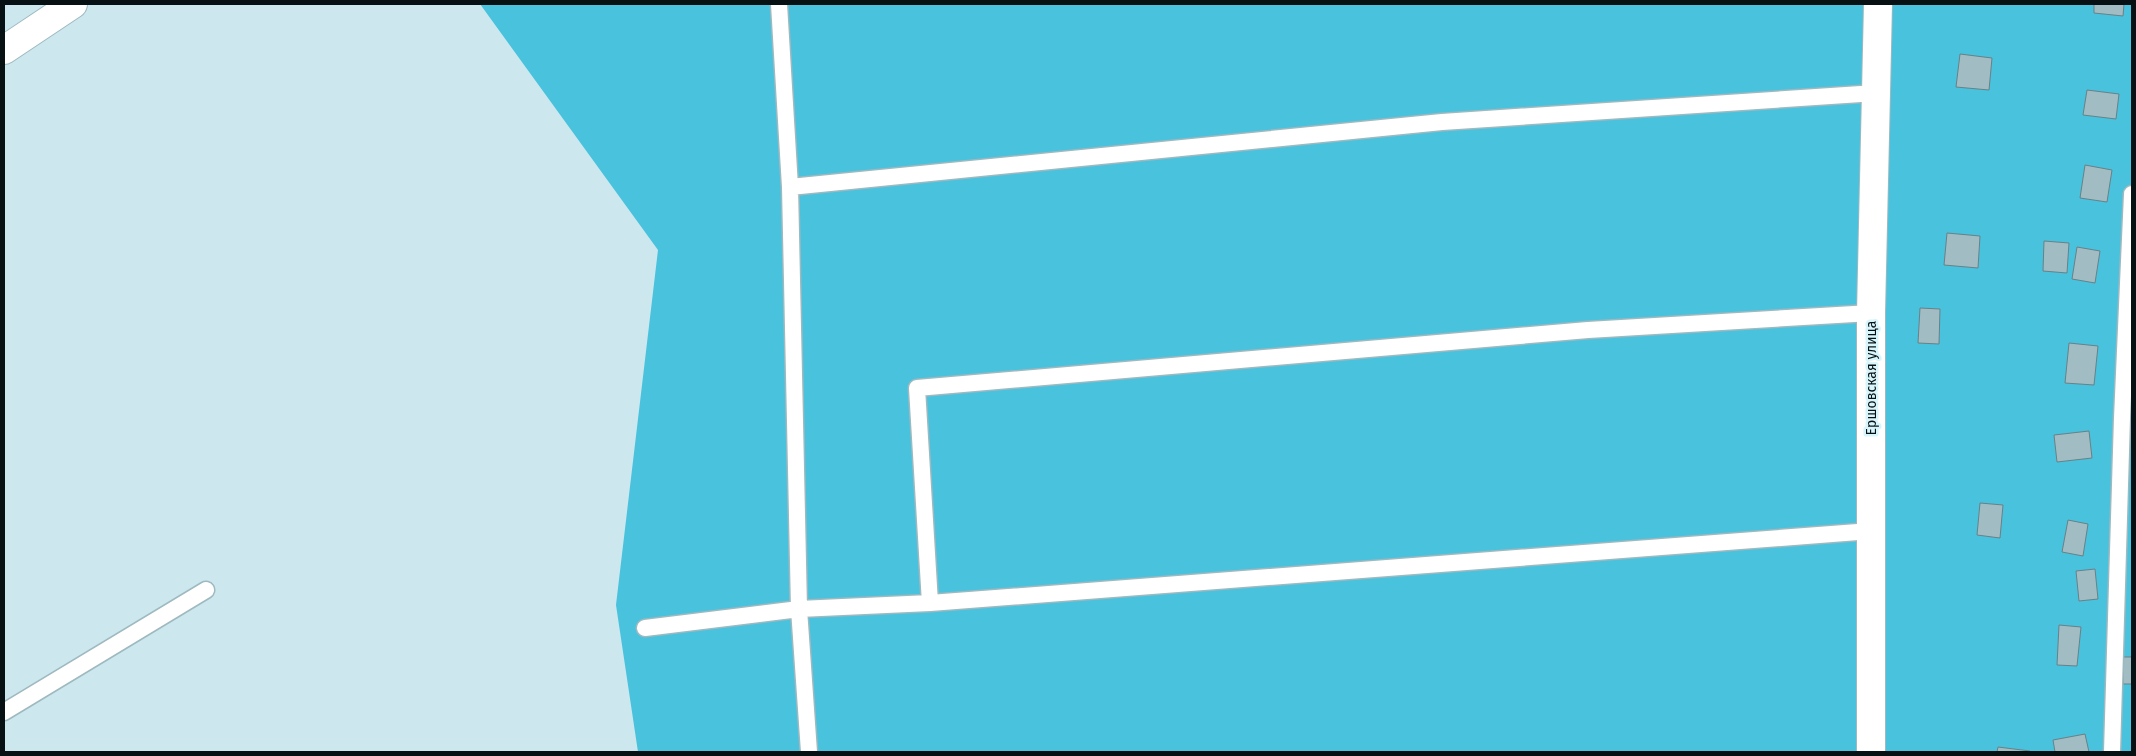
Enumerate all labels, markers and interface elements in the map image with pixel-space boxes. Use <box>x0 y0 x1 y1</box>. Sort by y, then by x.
street label: Ершовская улица <box>1863 321 1880 435</box>

